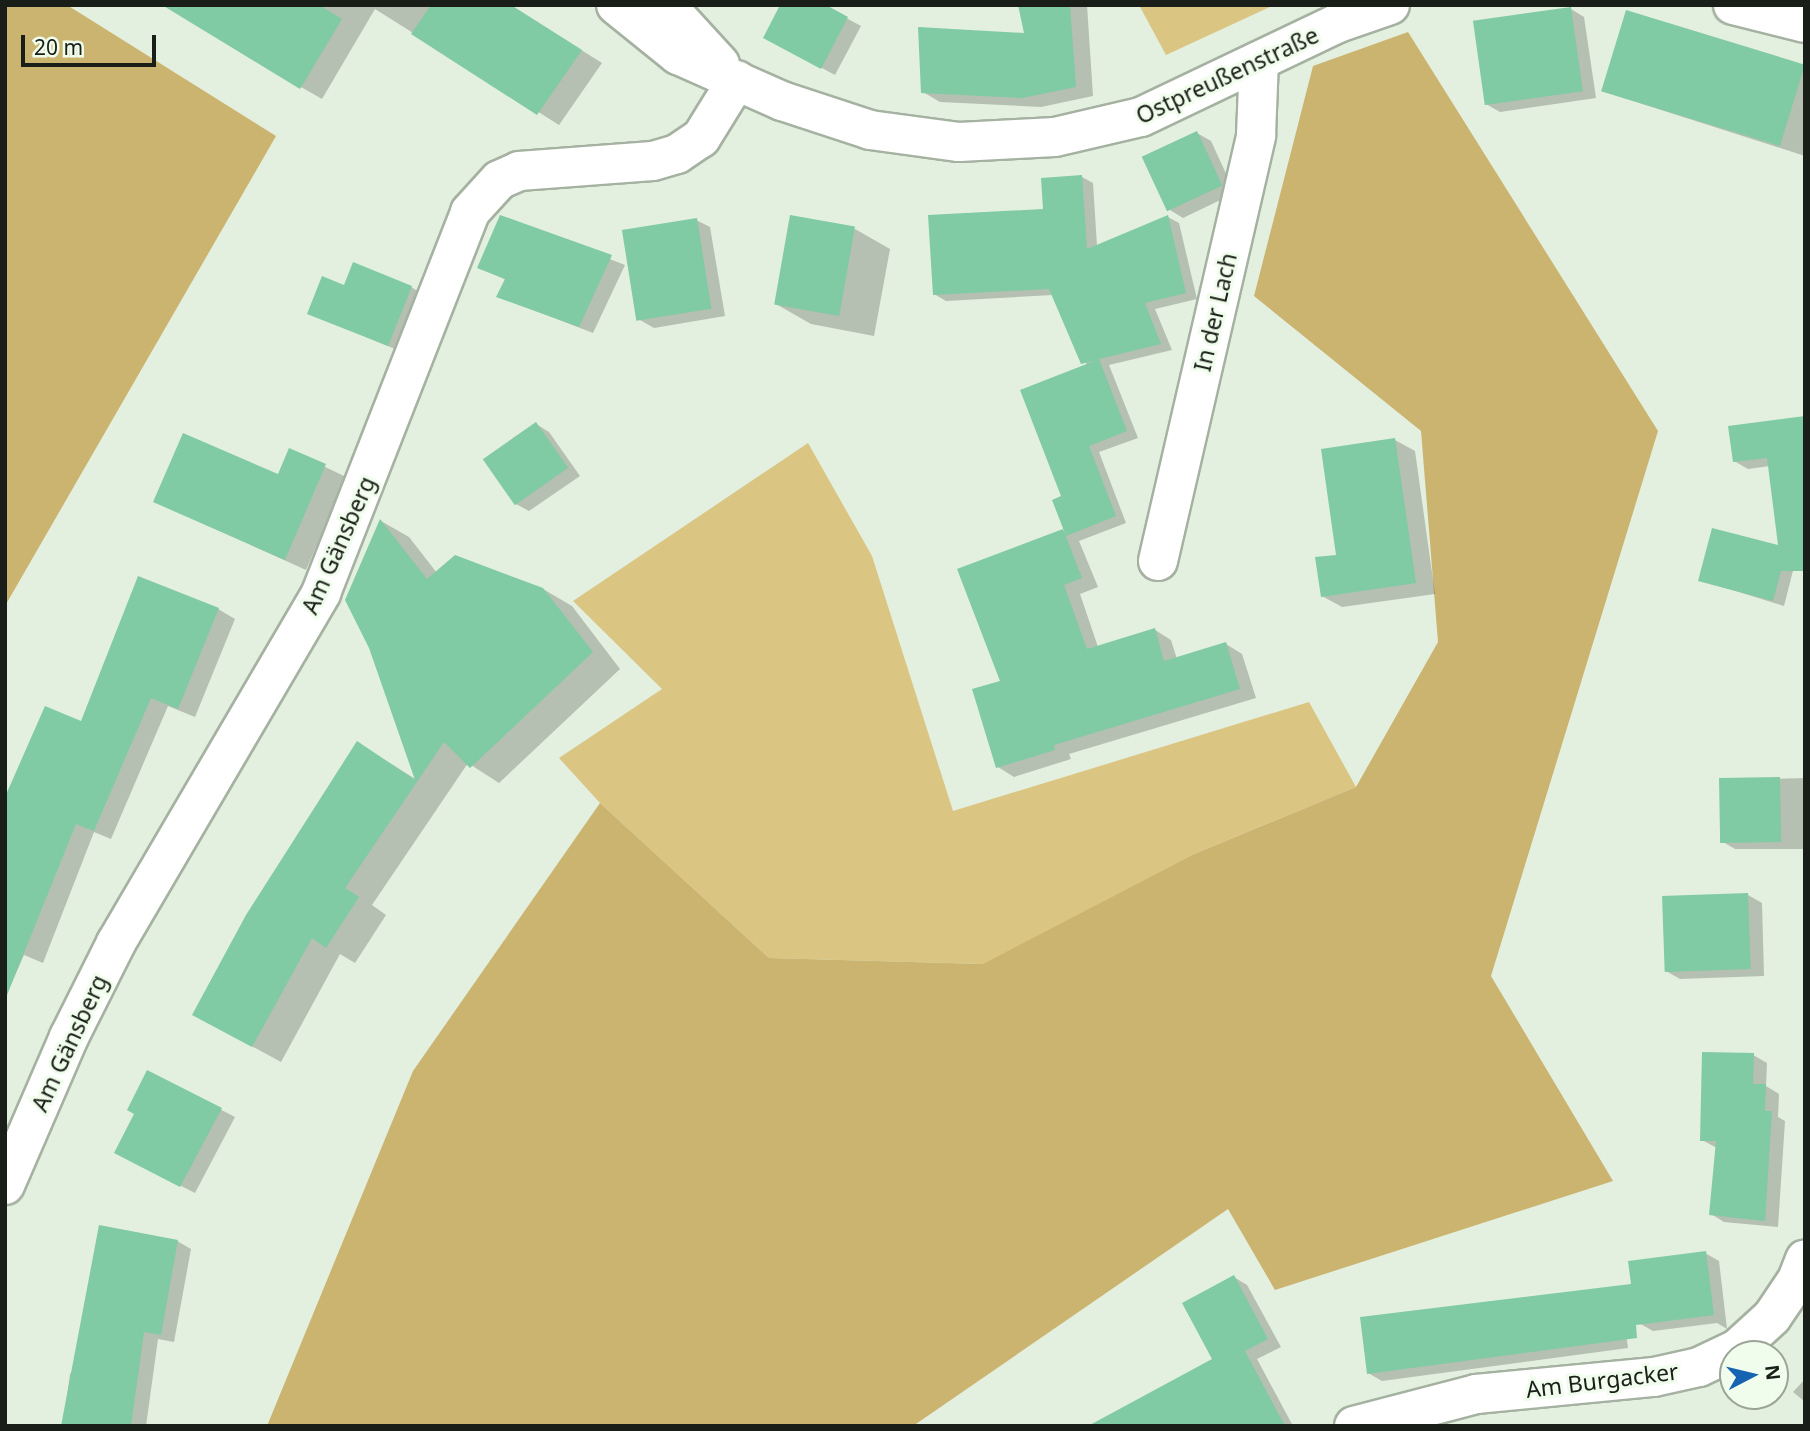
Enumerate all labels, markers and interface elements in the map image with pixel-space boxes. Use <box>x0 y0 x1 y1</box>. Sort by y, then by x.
scale bar <box>24 21 159 65</box>
street label: Ostpreußenstraße <box>1131 21 1323 129</box>
text: 20 m <box>34 33 83 61</box>
street label: In der Lach <box>1188 250 1242 374</box>
street label: Am Gänsberg <box>295 472 381 618</box>
street label: Am Gänsberg <box>25 970 113 1116</box>
north arrow <box>1719 1340 1789 1410</box>
street label: Am Burgacker <box>1524 1357 1680 1403</box>
text: N <box>1759 1363 1787 1382</box>

